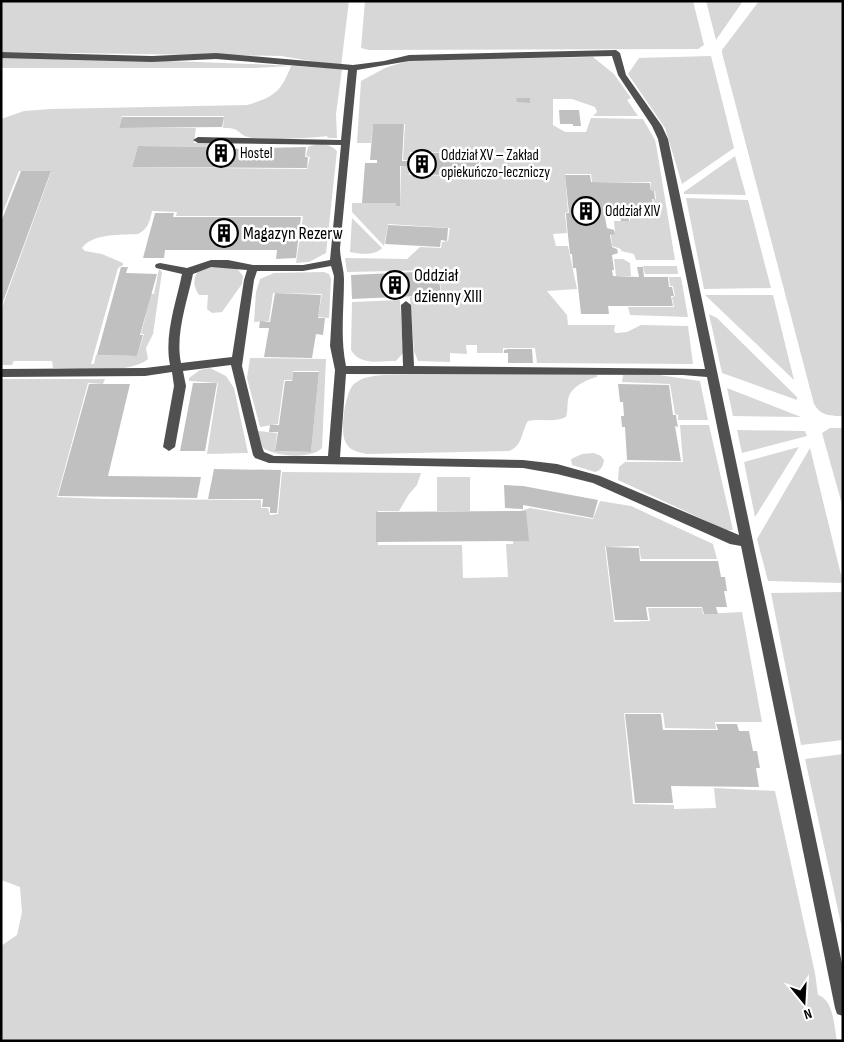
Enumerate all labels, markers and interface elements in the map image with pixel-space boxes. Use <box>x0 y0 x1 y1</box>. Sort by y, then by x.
building icon: Hostel <box>206 138 236 168</box>
place label: Hostel <box>240 144 273 163</box>
place label: Oddział XV – Zakład opiekuńczo-leczniczy <box>441 146 550 182</box>
building icon: Oddział XV – Zakład opiekuńczo-leczniczy <box>407 149 437 179</box>
building icon: Oddział XIV <box>571 196 601 226</box>
place label: Oddział XIV <box>605 202 660 221</box>
building icon: Magazyn Rezerw <box>209 218 239 248</box>
place label: Magazyn Rezerw <box>243 223 343 244</box>
place label: Oddział dzienny XIII <box>414 265 482 307</box>
building icon: Oddział dzienny XIII <box>380 270 410 300</box>
north arrow <box>779 977 829 1027</box>
text: N <box>802 1005 814 1023</box>

